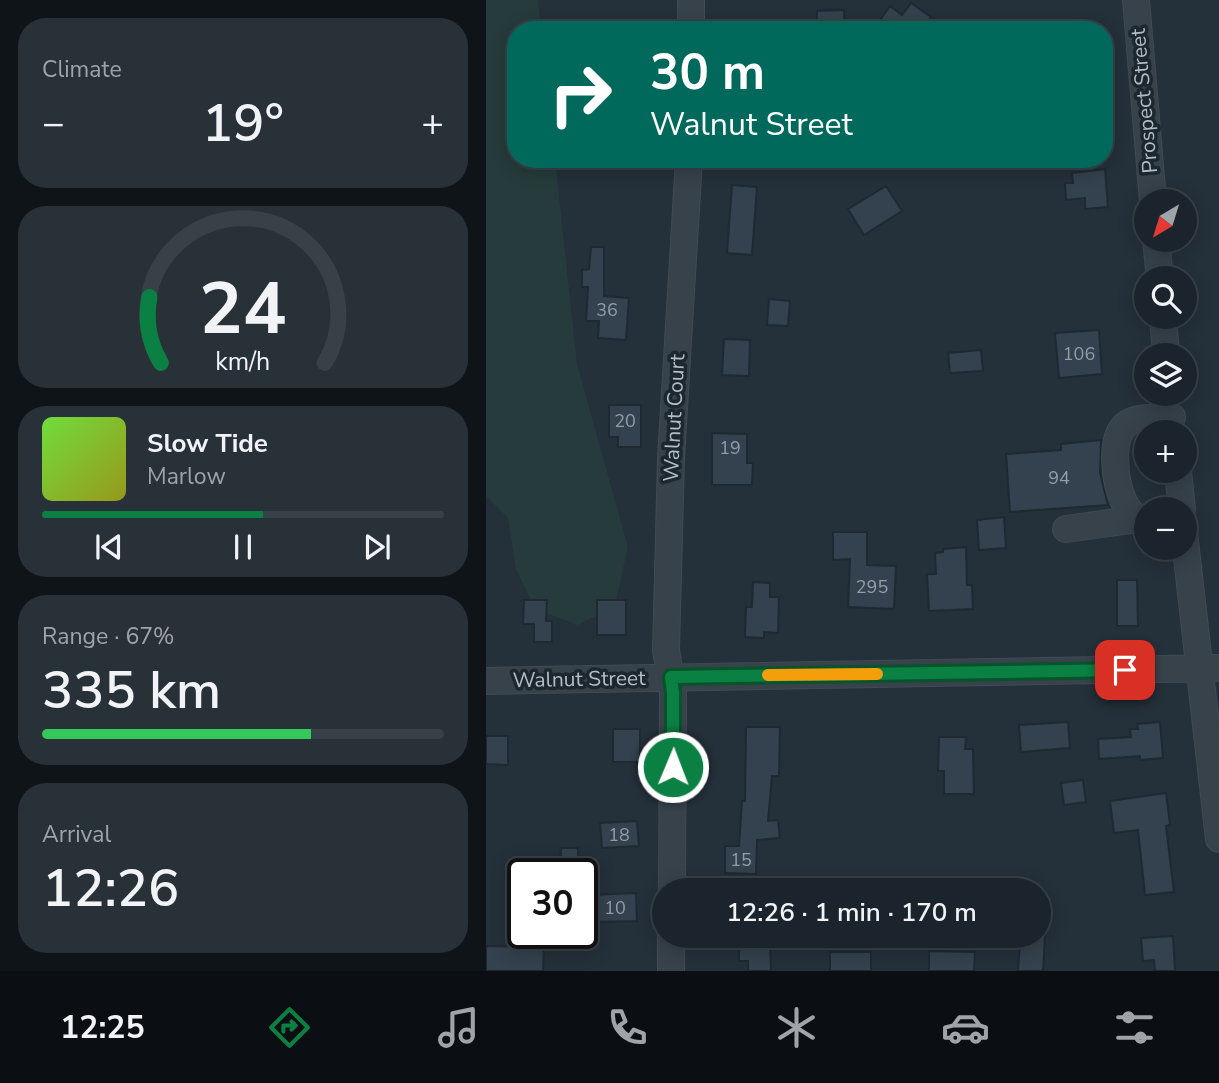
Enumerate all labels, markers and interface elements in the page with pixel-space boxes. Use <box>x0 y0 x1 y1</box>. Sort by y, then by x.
street label: Prospect Street <box>1124 27 1164 175</box>
text: 30 m <box>650 39 765 106</box>
icon: right <box>535 49 626 140</box>
text: Climate <box>42 54 122 85</box>
text: 19° <box>202 88 284 159</box>
text: − <box>42 98 65 149</box>
text: + <box>421 98 444 149</box>
text: Walnut Street <box>650 103 853 146</box>
north arrow <box>1134 189 1196 252</box>
map controls <box>1134 189 1197 560</box>
text: 24 <box>199 260 287 360</box>
button: search <box>1134 266 1197 329</box>
house number: 36 <box>596 298 618 322</box>
house number: 106 <box>1063 342 1095 366</box>
button: layers <box>1134 343 1197 406</box>
text: km/h <box>215 345 271 379</box>
street label: Walnut Court <box>657 353 691 483</box>
house number: 20 <box>614 409 636 433</box>
button: + <box>1134 420 1197 483</box>
text: Slow Tide <box>147 426 268 461</box>
house number: 19 <box>719 436 741 460</box>
text: Marlow <box>147 461 226 492</box>
house number: 94 <box>1048 466 1070 490</box>
button: − <box>1134 497 1197 560</box>
icon: previous <box>90 528 128 566</box>
icon: pause <box>224 528 262 566</box>
icon: next <box>358 528 396 566</box>
house number: 295 <box>856 575 888 599</box>
text: Range · 67% <box>42 621 174 652</box>
pin <box>1095 640 1155 700</box>
icon: arrive <box>1106 651 1144 689</box>
text: 335 km <box>42 655 221 726</box>
street label: Walnut Street <box>512 664 646 694</box>
position arrow <box>636 730 710 804</box>
text: Arrival <box>42 819 111 850</box>
house number: 18 <box>608 823 630 847</box>
house number: 15 <box>730 848 752 872</box>
text: 12:26 <box>42 853 179 924</box>
speed limit sign: 30 <box>507 858 598 949</box>
text: 12:26 · 1 min · 170 m <box>726 895 977 930</box>
house number: 10 <box>604 896 626 920</box>
icon: directions <box>265 1003 314 1052</box>
icon: music <box>434 1003 483 1052</box>
icon: phone <box>603 1003 652 1052</box>
icon: climate <box>772 1003 821 1052</box>
icon: car <box>941 1003 990 1052</box>
icon: filters <box>1110 1003 1159 1052</box>
text: 12:25 <box>60 1006 145 1049</box>

